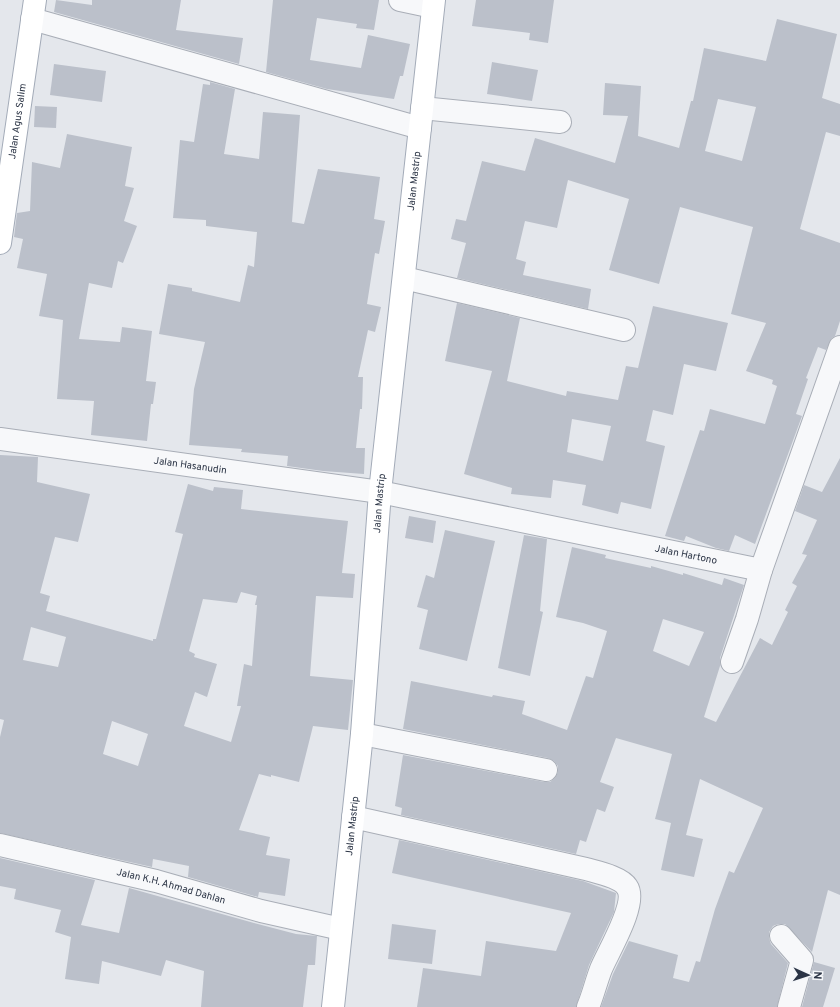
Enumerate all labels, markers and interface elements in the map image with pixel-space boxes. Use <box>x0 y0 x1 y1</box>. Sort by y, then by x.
street label: Jalan Agus Salim <box>6 83 29 160</box>
street label: Jalan Mastrip <box>404 150 424 212</box>
street label: Jalan Hasanudin <box>153 454 228 477</box>
street label: Jalan Mastrip <box>370 472 389 533</box>
street label: Jalan Hartono <box>654 542 719 567</box>
street label: Jalan Mastrip <box>343 795 362 856</box>
street label: Jalan K.H. Ahmad Dahlan <box>115 866 227 907</box>
north arrow <box>788 955 828 995</box>
text: N <box>810 971 824 980</box>

